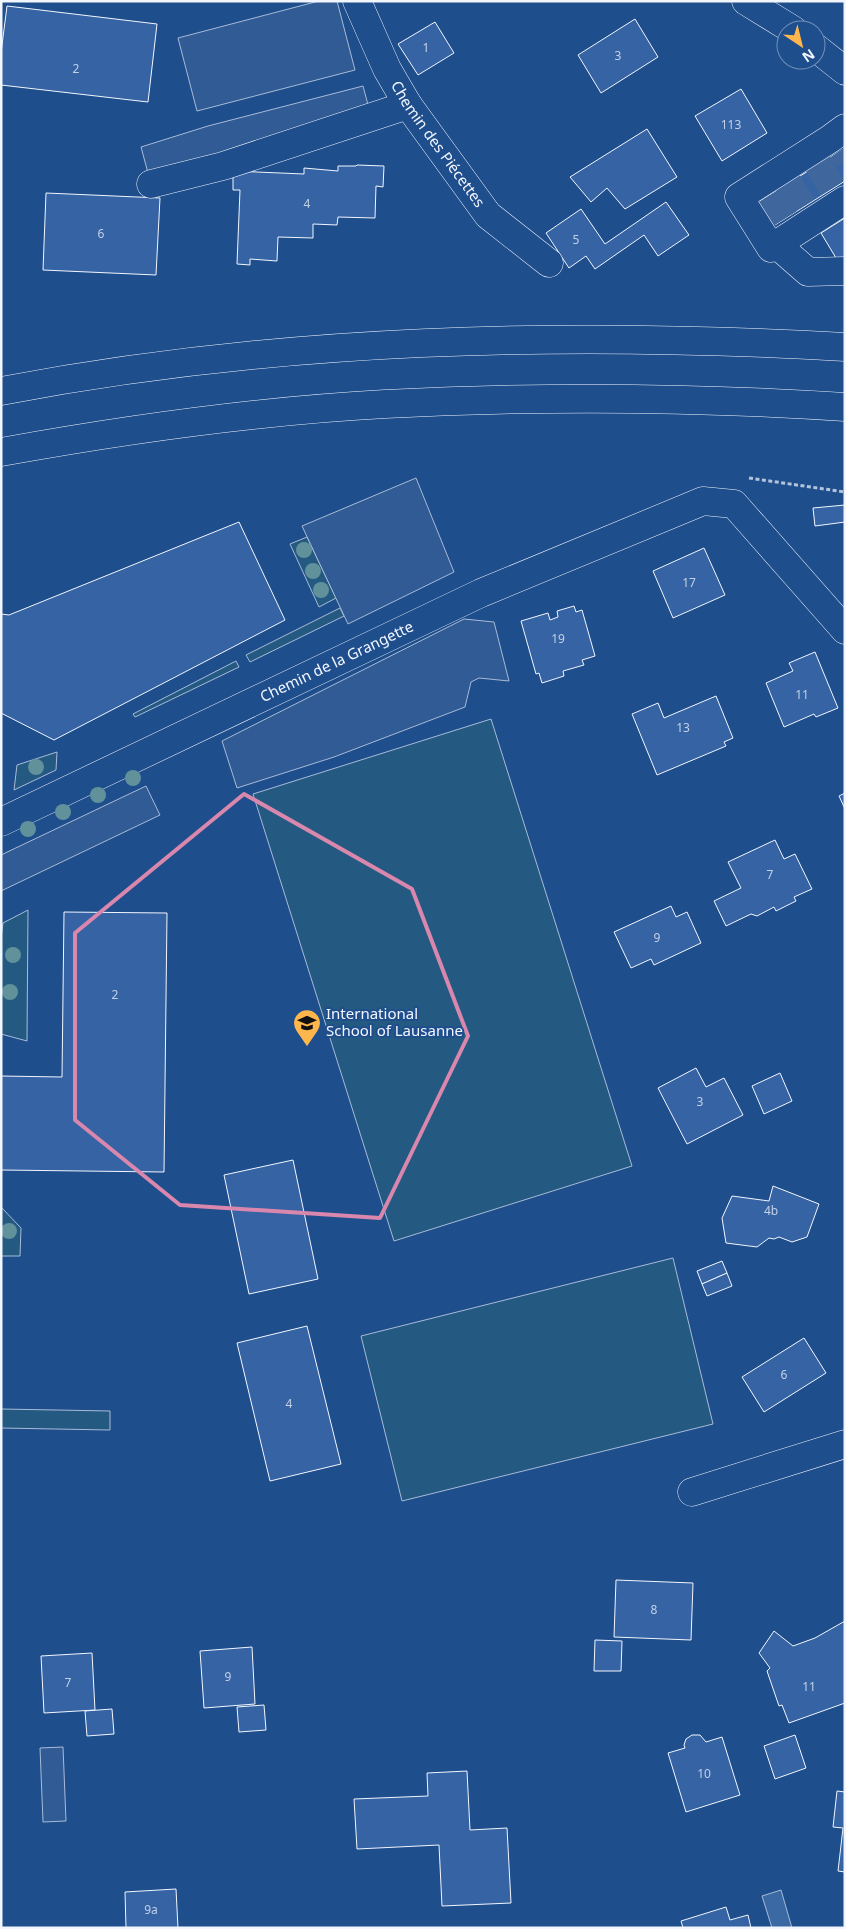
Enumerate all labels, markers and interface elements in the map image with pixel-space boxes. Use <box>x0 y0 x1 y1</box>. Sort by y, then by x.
north arrow <box>776 20 826 70</box>
house number: 1 <box>423 39 429 56</box>
text: N <box>799 45 819 67</box>
house number: 3 <box>615 47 622 64</box>
house number: 2 <box>73 60 80 77</box>
street label: Chemin des Piécettes <box>387 77 490 211</box>
house number: 113 <box>721 116 741 133</box>
house number: 4 <box>304 195 311 212</box>
house number: 6 <box>98 225 105 242</box>
house number: 5 <box>573 231 580 248</box>
house number: 17 <box>682 574 696 591</box>
street label: Chemin de la Grangette <box>256 616 416 706</box>
house number: 19 <box>551 630 565 647</box>
house number: 11 <box>795 686 809 703</box>
house number: 13 <box>676 719 690 736</box>
house number: 7 <box>767 866 774 883</box>
house number: 9 <box>654 929 661 946</box>
house number: 2 <box>112 986 119 1003</box>
place label: International School of Lausanne <box>326 1003 463 1040</box>
school or university icon: International School of Lausanne <box>292 1008 322 1047</box>
house number: 3 <box>697 1093 704 1110</box>
house number: 4b <box>764 1202 778 1219</box>
house number: 6 <box>781 1366 788 1383</box>
house number: 4 <box>286 1395 293 1412</box>
house number: 8 <box>651 1601 658 1618</box>
house number: 9 <box>225 1668 232 1685</box>
house number: 7 <box>65 1674 72 1691</box>
house number: 11 <box>802 1678 816 1695</box>
house number: 10 <box>697 1765 711 1782</box>
house number: 9a <box>144 1901 158 1918</box>

